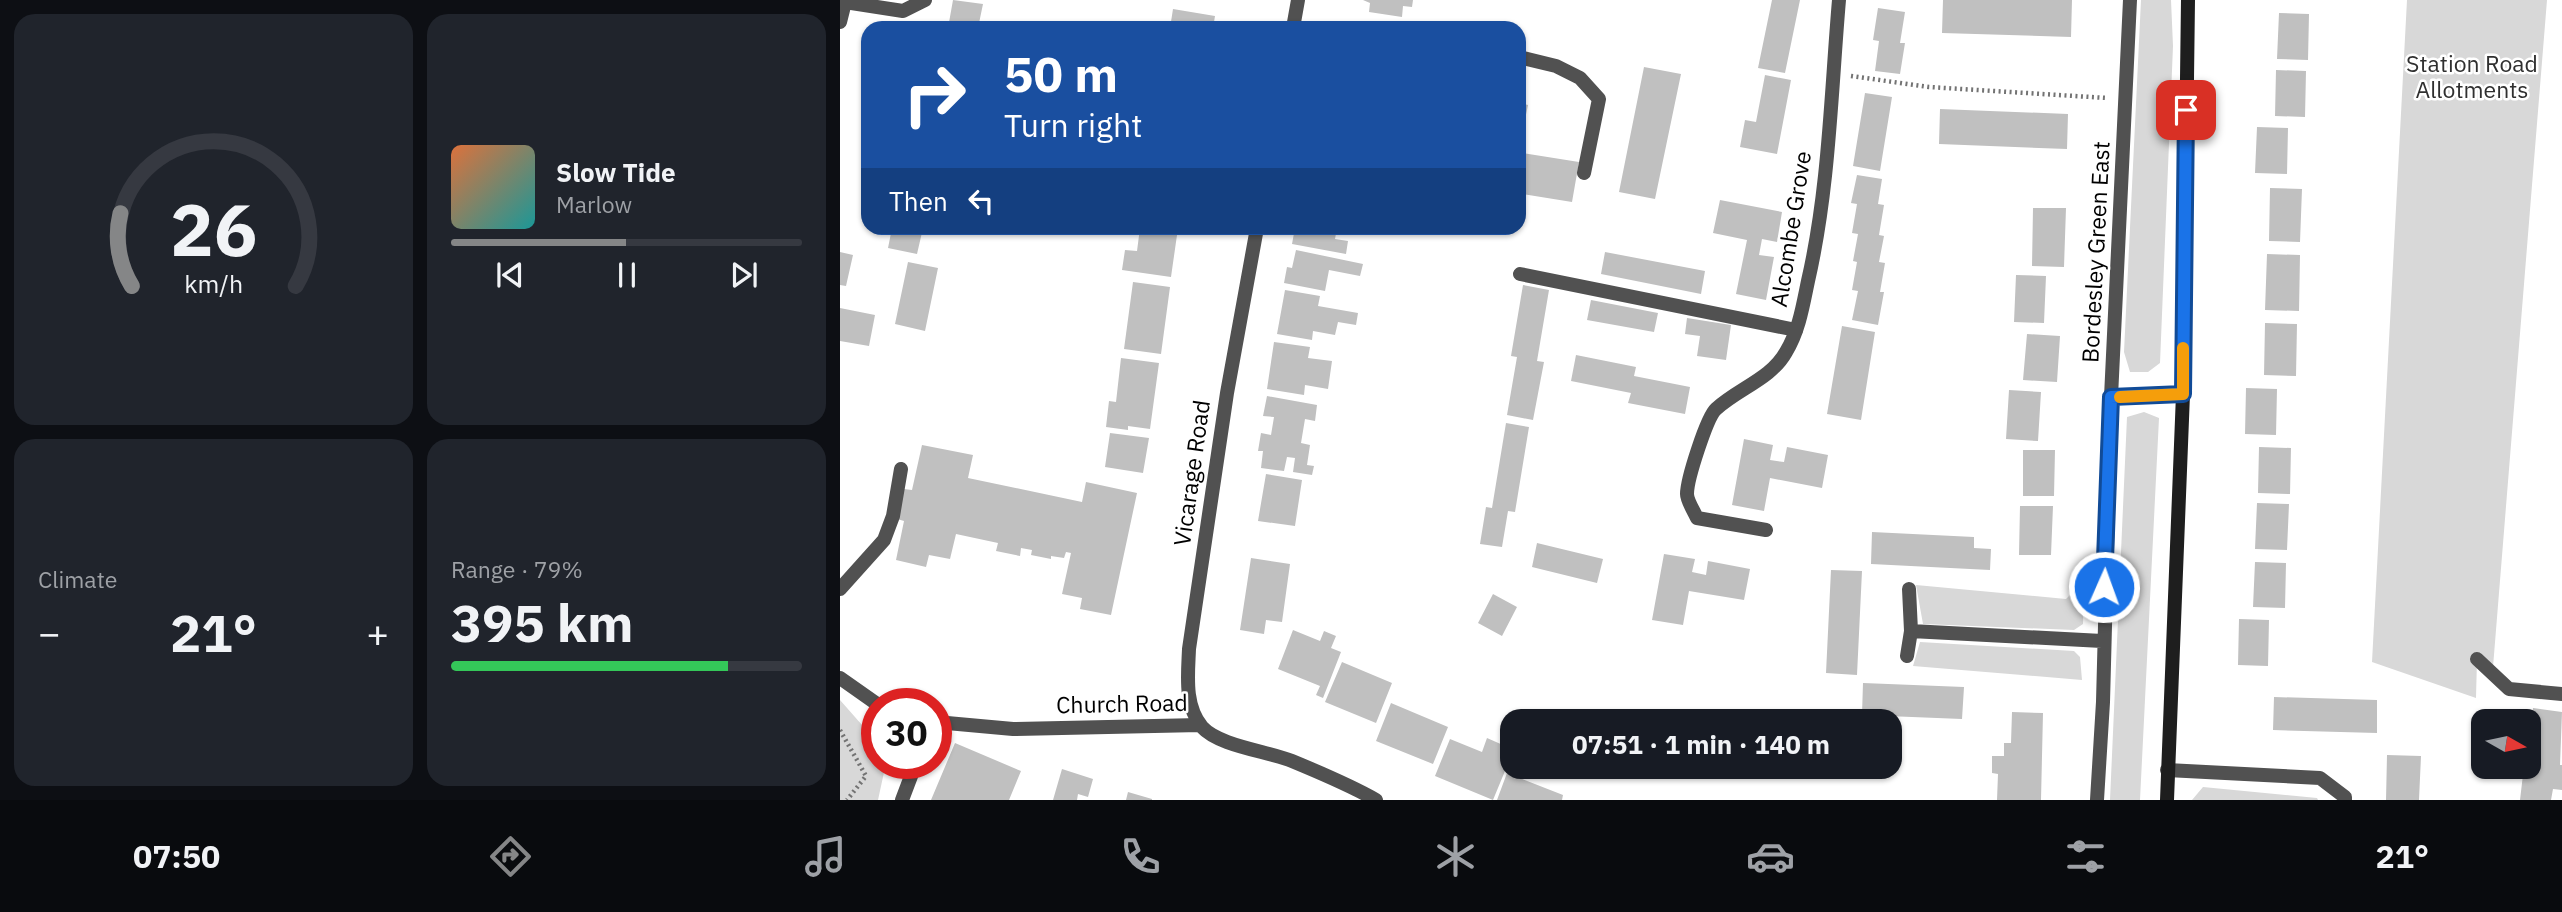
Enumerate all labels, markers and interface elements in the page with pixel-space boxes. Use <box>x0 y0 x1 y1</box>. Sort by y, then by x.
text: 50 m <box>1004 42 1118 105</box>
park label: Station Road Allotments <box>2406 48 2538 104</box>
icon: right <box>889 49 980 140</box>
pin <box>2156 80 2216 140</box>
icon: arrive <box>2167 91 2205 129</box>
text: Turn right <box>1004 104 1142 146</box>
street label: Bordesley Green East <box>2074 140 2116 364</box>
street label: Alcombe Grove <box>1763 149 1817 309</box>
text: Slow Tide <box>556 155 676 189</box>
text: 26 <box>170 181 257 276</box>
icon: left <box>962 182 1000 220</box>
text: Then <box>889 184 948 218</box>
text: Marlow <box>556 189 632 219</box>
icon: previous <box>491 256 529 294</box>
icon: pause <box>608 256 646 294</box>
icon: next <box>725 256 763 294</box>
text: km/h <box>184 267 243 300</box>
street label: Vicarage Road <box>1166 398 1216 548</box>
position arrow <box>2067 550 2141 624</box>
text: Range · 79% <box>451 554 583 584</box>
text: Climate <box>38 564 117 594</box>
text: 395 km <box>451 589 633 656</box>
text: 21° <box>170 599 257 666</box>
text: − <box>38 608 61 657</box>
text: + <box>366 608 389 657</box>
street label: Church Road <box>1056 687 1188 719</box>
speed limit sign: 30 <box>861 688 952 779</box>
north arrow <box>2471 709 2541 779</box>
map controls <box>2471 709 2541 779</box>
text: 07:51 · 1 min · 140 m <box>1572 727 1830 761</box>
icon: directions <box>486 832 535 881</box>
icon: music <box>801 832 850 881</box>
icon: phone <box>1116 832 1165 881</box>
icon: climate <box>1431 832 1480 881</box>
icon: car <box>1746 832 1795 881</box>
icon: filters <box>2061 832 2110 881</box>
text: 07:50 <box>133 835 220 877</box>
text: 21° <box>2376 835 2429 877</box>

